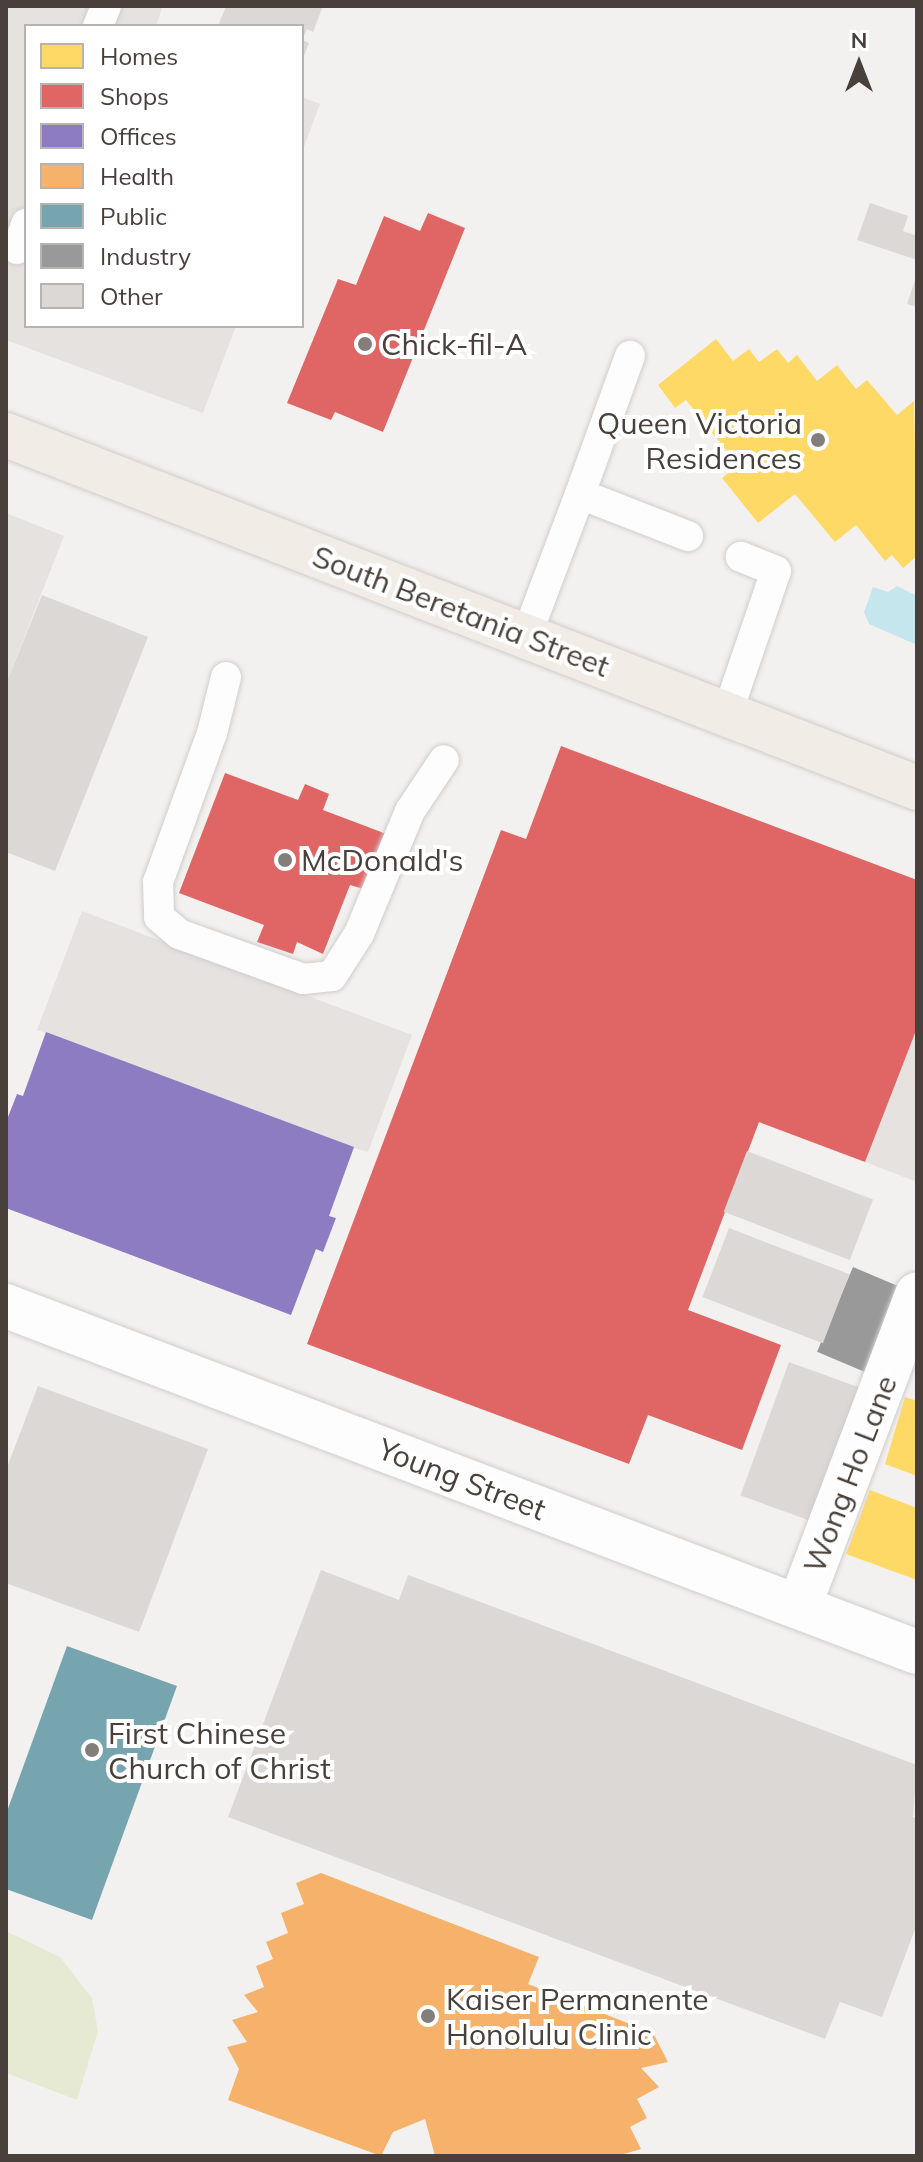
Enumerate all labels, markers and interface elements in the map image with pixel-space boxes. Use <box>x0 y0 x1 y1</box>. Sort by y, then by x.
legend <box>24 24 304 328</box>
north arrow <box>819 24 899 104</box>
text: N <box>851 26 867 54</box>
text: Homes <box>100 41 178 71</box>
text: Shops <box>100 81 169 111</box>
text: Offices <box>100 121 177 151</box>
text: Health <box>100 161 174 191</box>
text: Public <box>100 201 167 231</box>
text: Industry <box>100 241 191 271</box>
text: Other <box>100 281 163 311</box>
place label: Chick-fil-A <box>381 326 527 362</box>
marker: Chick-fil-A <box>356 335 374 353</box>
place label: Queen Victoria Residences <box>597 405 802 476</box>
marker: Queen Victoria Residences <box>809 431 827 449</box>
street label: South Beretania Street <box>308 538 614 684</box>
place label: McDonald's <box>301 842 463 878</box>
marker: McDonald's <box>276 851 294 869</box>
street label: Wong Ho Lane <box>796 1370 904 1578</box>
street label: Young Street <box>373 1431 551 1527</box>
place label: First Chinese Church of Christ <box>108 1715 331 1786</box>
marker: First Chinese Church of Christ <box>83 1741 101 1759</box>
place label: Kaiser Permanente Honolulu Clinic <box>446 1981 709 2052</box>
marker: Kaiser Permanente Honolulu Clinic <box>417 2005 439 2027</box>

